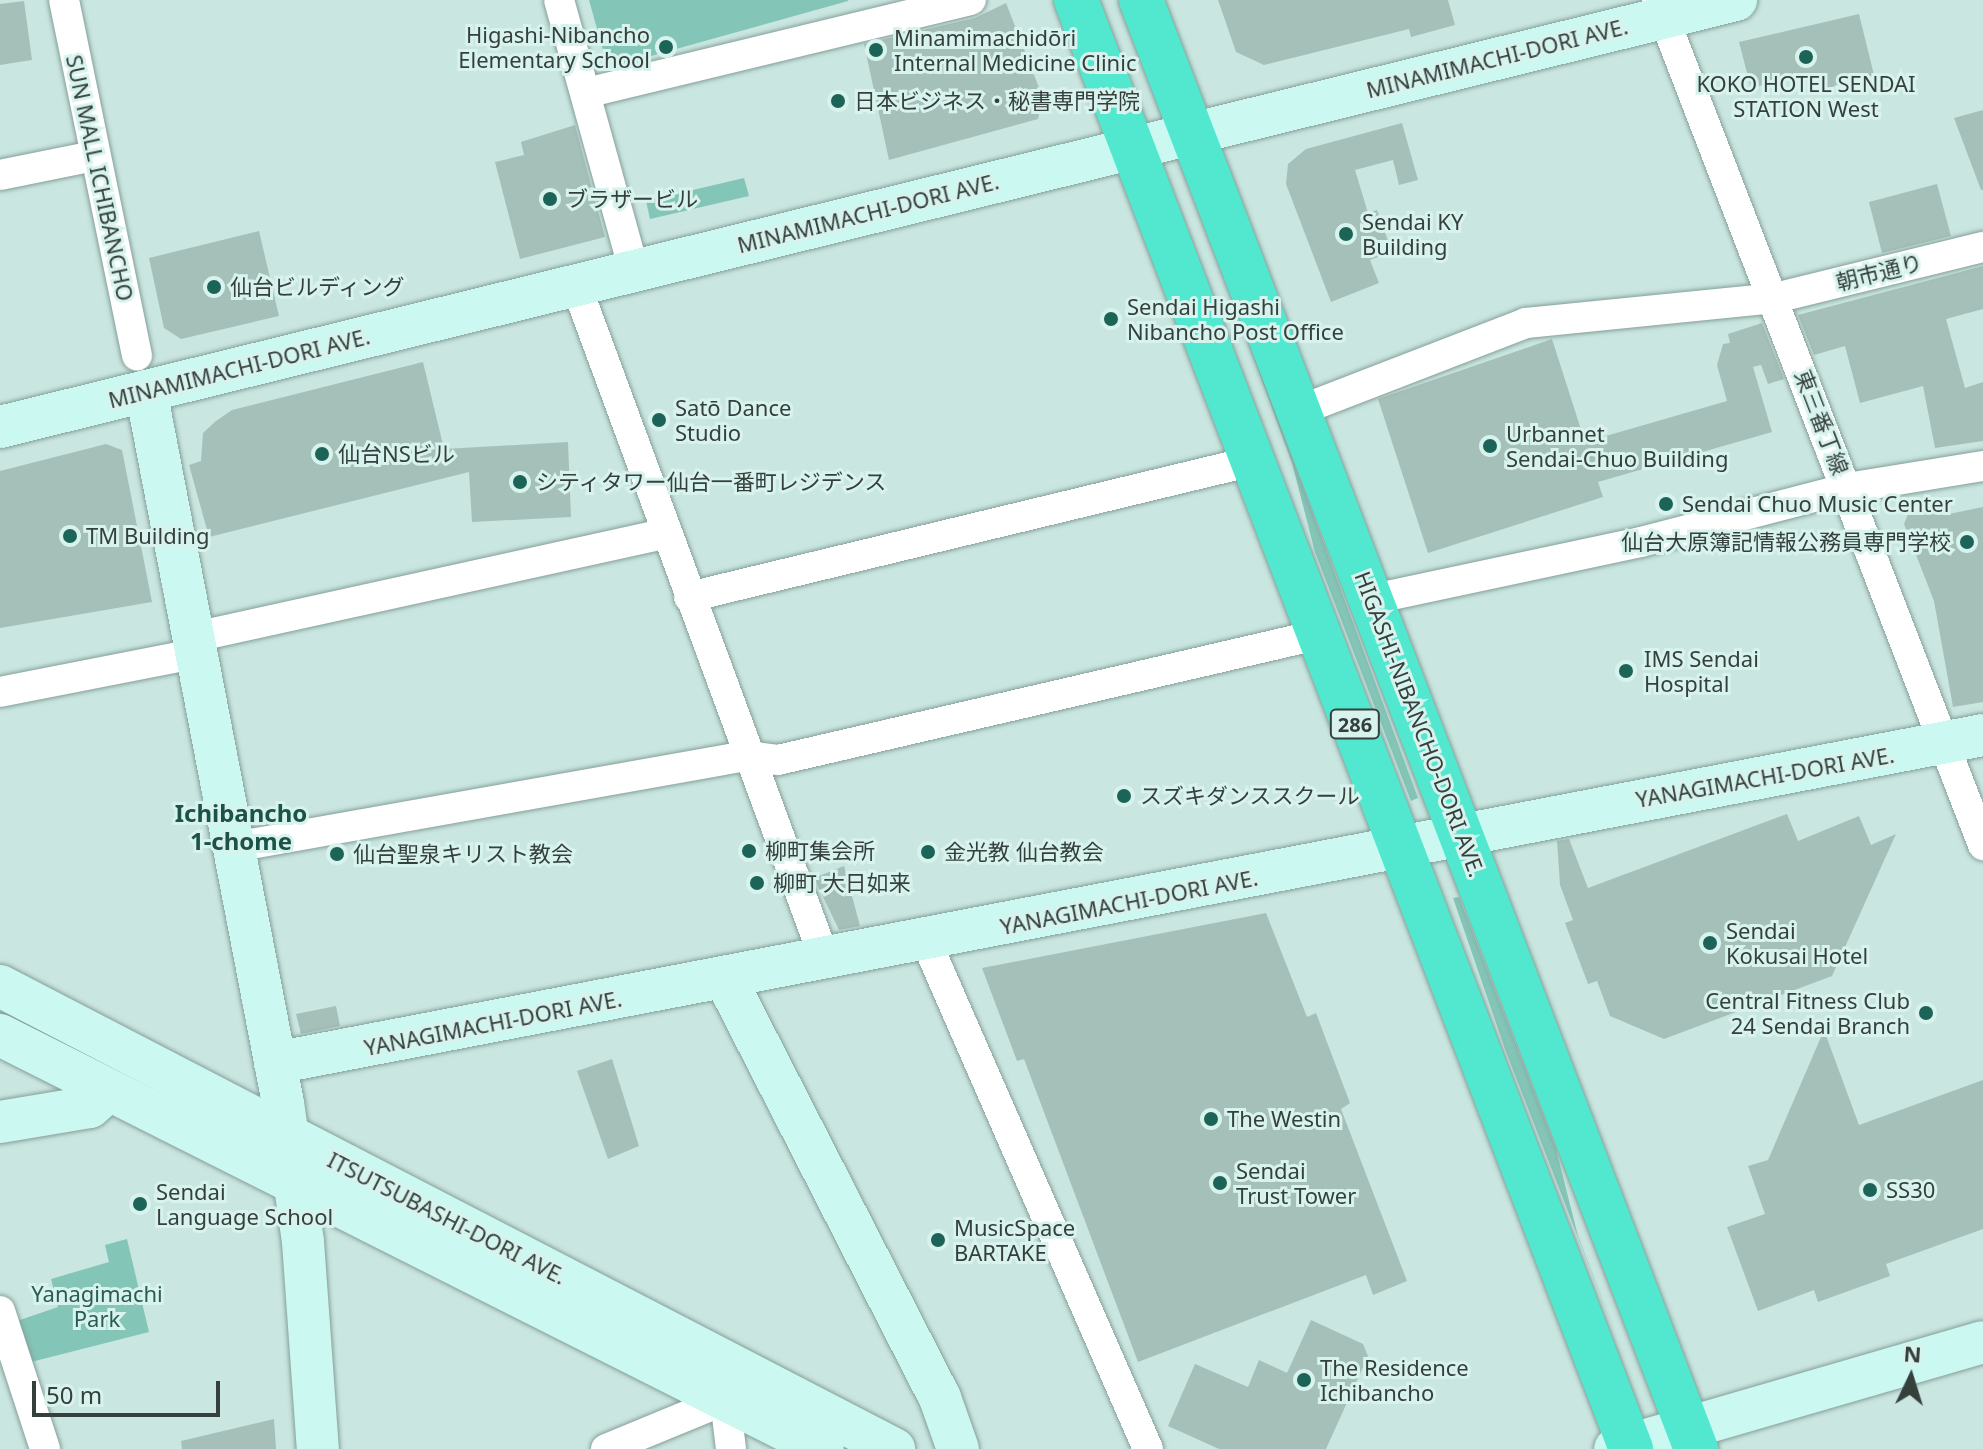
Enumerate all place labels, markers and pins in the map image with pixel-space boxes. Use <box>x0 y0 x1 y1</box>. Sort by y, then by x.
place label: Higashi-Nibancho Elementary School <box>458 21 650 72</box>
place label: Minamimachidōri Internal Medicine Clinic <box>894 24 1136 76</box>
marker: Higashi-Nibancho Elementary School <box>657 38 675 56</box>
marker: Minamimachidōri Internal Medicine Clinic <box>865 39 887 61</box>
marker: KOKO HOTEL SENDAI STATION West <box>1797 48 1815 66</box>
place label: KOKO HOTEL SENDAI STATION West <box>1696 70 1916 122</box>
place label: 日本ビジネス・秘書専門学院 <box>854 88 1140 114</box>
marker: 日本ビジネス・秘書専門学院 <box>829 92 847 110</box>
place label: ブラザービル <box>566 186 698 212</box>
marker: ブラザービル <box>541 190 559 208</box>
place label: Sendai KY Building <box>1362 208 1463 260</box>
marker: Sendai KY Building <box>1337 225 1355 243</box>
place label: 仙台ビルディング <box>230 274 406 300</box>
marker: 仙台ビルディング <box>205 278 223 296</box>
place label: Sendai Higashi Nibancho Post Office <box>1127 293 1344 344</box>
marker: Sendai Higashi Nibancho Post Office <box>1102 310 1120 328</box>
place label: Satō Dance Studio <box>675 394 791 446</box>
marker: Satō Dance Studio <box>650 411 668 429</box>
place label: Urbannet Sendai-Chuo Building <box>1506 420 1728 472</box>
marker: Urbannet Sendai-Chuo Building <box>1481 437 1499 455</box>
place label: 仙台NSビル <box>338 441 455 467</box>
marker: 仙台NSビル <box>313 445 331 463</box>
place label: シティタワー仙台一番町レジデンス <box>536 469 888 495</box>
marker: シティタワー仙台一番町レジデンス <box>511 473 529 491</box>
place label: Sendai Chuo Music Center <box>1682 491 1953 517</box>
marker: Sendai Chuo Music Center <box>1657 495 1675 513</box>
place label: TM Building <box>86 523 209 549</box>
marker: TM Building <box>61 527 79 545</box>
place label: 仙台大原簿記情報公務員専門学校 <box>1621 529 1951 555</box>
marker: 仙台大原簿記情報公務員専門学校 <box>1958 533 1976 551</box>
place label: IMS Sendai Hospital <box>1644 645 1759 696</box>
marker: IMS Sendai Hospital <box>1615 660 1637 682</box>
place label: スズキダンススクール <box>1140 783 1360 809</box>
marker: スズキダンススクール <box>1115 787 1133 805</box>
place label: 柳町集会所 <box>765 838 875 864</box>
place label: 金光教 仙台教会 <box>944 839 1104 865</box>
place label: 仙台聖泉キリスト教会 <box>353 841 573 867</box>
marker: 柳町集会所 <box>740 842 758 860</box>
marker: 金光教 仙台教会 <box>919 843 937 861</box>
marker: 仙台聖泉キリスト教会 <box>328 845 346 863</box>
place label: 柳町 大日如来 <box>773 870 911 896</box>
marker: 柳町 大日如来 <box>748 874 766 892</box>
place label: Sendai Kokusai Hotel <box>1726 917 1868 968</box>
marker: Sendai Kokusai Hotel <box>1701 934 1719 952</box>
place label: Central Fitness Club 24 Sendai Branch <box>1705 987 1910 1038</box>
marker: Central Fitness Club 24 Sendai Branch <box>1917 1004 1935 1022</box>
place label: The Westin <box>1227 1106 1341 1132</box>
marker: The Westin <box>1202 1110 1220 1128</box>
place label: Sendai Trust Tower <box>1236 1157 1356 1208</box>
marker: Sendai Trust Tower <box>1211 1174 1229 1192</box>
place label: SS30 <box>1886 1177 1935 1203</box>
place label: Sendai Language School <box>156 1178 333 1230</box>
marker: SS30 <box>1861 1181 1879 1199</box>
marker: Sendai Language School <box>131 1195 149 1213</box>
place label: MusicSpace BARTAKE <box>954 1214 1075 1266</box>
marker: MusicSpace BARTAKE <box>929 1231 947 1249</box>
place label: The Residence Ichibancho <box>1320 1354 1469 1406</box>
marker: The Residence Ichibancho <box>1295 1371 1313 1389</box>

